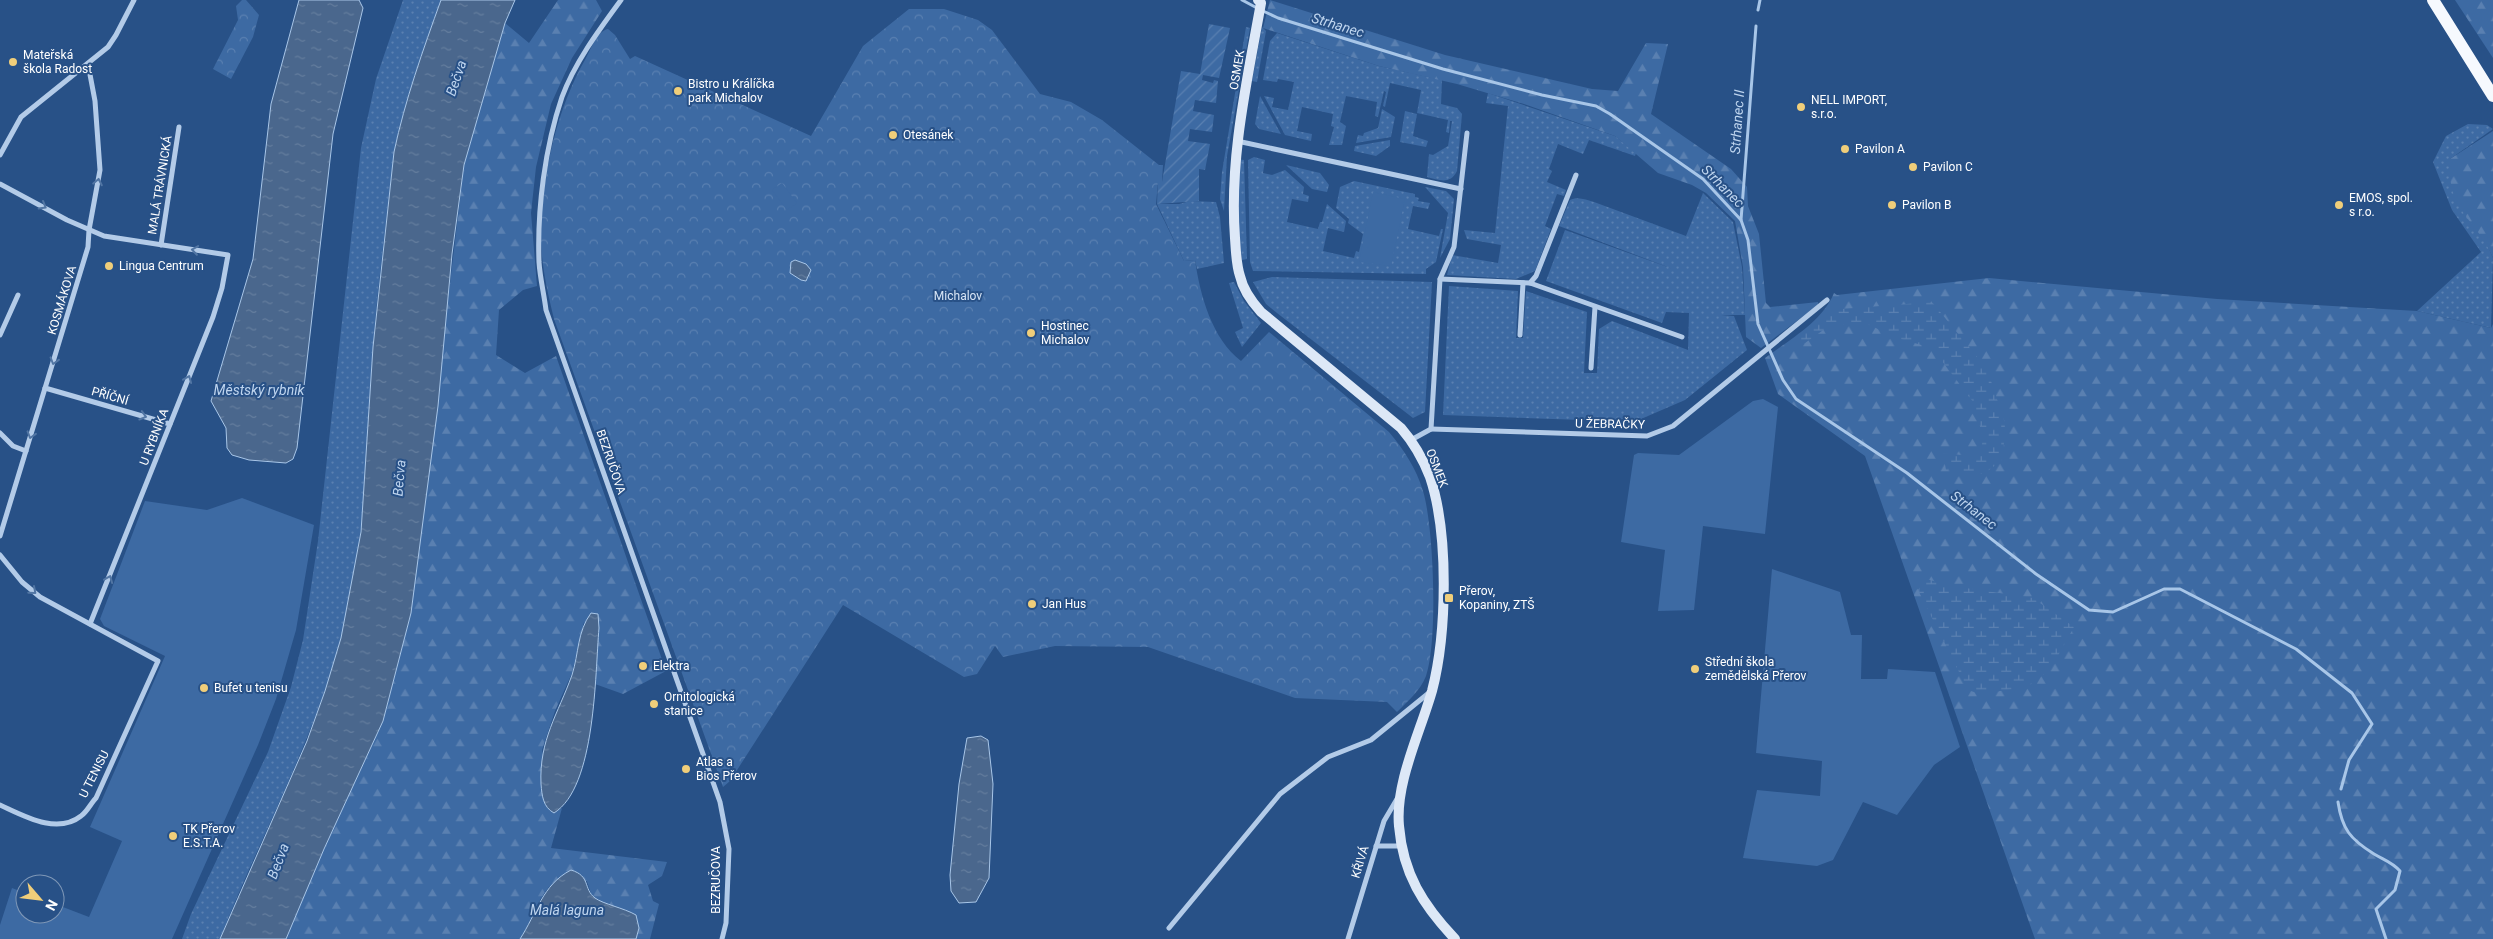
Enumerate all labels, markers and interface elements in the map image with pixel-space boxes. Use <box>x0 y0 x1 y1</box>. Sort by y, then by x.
water label: Strhanec <box>1310 9 1366 41</box>
place label: Mateřská škola Radost <box>23 48 92 76</box>
street label: OSMEK <box>1227 49 1247 91</box>
marker: Mateřská škola Radost <box>7 56 19 68</box>
water label: Bečva <box>442 58 470 98</box>
place label: Bistro u Králíčka park Michalov <box>688 77 775 105</box>
marker: Bistro u Králíčka park Michalov <box>672 85 684 97</box>
water label: Strhanec II <box>1727 89 1747 155</box>
place label: NELL IMPORT, s.r.o. <box>1811 93 1887 121</box>
marker: NELL IMPORT, s.r.o. <box>1795 101 1807 113</box>
place label: Otesánek <box>903 128 954 142</box>
marker: Otesánek <box>887 129 899 141</box>
street label: MALÁ TRÁVNICKÁ <box>144 134 175 236</box>
place label: Pavilon A <box>1855 142 1905 156</box>
marker: Pavilon A <box>1839 143 1851 155</box>
place label: Pavilon C <box>1923 160 1973 174</box>
water label: Strhanec <box>1698 161 1748 211</box>
marker: Pavilon C <box>1907 161 1919 173</box>
one-way arrow <box>92 177 102 186</box>
place label: EMOS, spol. s r.o. <box>2349 191 2413 219</box>
place label: Pavilon B <box>1902 198 1952 212</box>
one-way arrow <box>38 199 47 209</box>
marker: Pavilon B <box>1886 199 1898 211</box>
marker: EMOS, spol. s r.o. <box>2333 199 2345 211</box>
one-way arrow <box>190 245 198 256</box>
place label: Lingua Centrum <box>119 259 204 273</box>
marker: Lingua Centrum <box>103 260 115 272</box>
street label: KOSMÁKOVA <box>44 263 79 336</box>
park label: Michalov <box>934 289 982 303</box>
place label: Hostinec Michalov <box>1041 319 1089 347</box>
marker: Hostinec Michalov <box>1025 327 1037 339</box>
one-way arrow <box>49 356 59 364</box>
one-way arrow <box>182 375 192 384</box>
water label: Městský rybník <box>214 382 306 398</box>
street label: PŘÍČNÍ <box>90 383 131 408</box>
street label: U RYBNÍKA <box>136 406 171 467</box>
one-way arrow <box>138 410 147 421</box>
street label: U ŽEBRAČKY <box>1575 415 1646 432</box>
street label: BEZRUČOVA <box>593 427 630 496</box>
one-way arrow <box>26 430 36 439</box>
street label: OSMEK <box>1423 447 1451 490</box>
water label: Bečva <box>389 459 409 497</box>
water label: Strhanec <box>1948 487 2000 533</box>
one-way arrow <box>103 576 113 584</box>
place label: Přerov, Kopaniny, ZTŠ <box>1459 584 1534 612</box>
one-way arrow <box>27 585 36 594</box>
marker: Přerov, Kopaniny, ZTŠ <box>1443 592 1455 604</box>
place label: Jan Hus <box>1042 597 1086 611</box>
marker: Jan Hus <box>1026 598 1038 610</box>
place label: Střední škola zemědělská Přerov <box>1705 655 1807 683</box>
place label: Elektra <box>653 659 689 673</box>
marker: Elektra <box>637 660 649 672</box>
marker: Střední škola zemědělská Přerov <box>1689 663 1701 675</box>
place label: Bufet u tenisu <box>214 681 288 695</box>
marker: Bufet u tenisu <box>198 682 210 694</box>
place label: Ornitologická stanice <box>664 690 735 718</box>
marker: Ornitologická stanice <box>648 698 660 710</box>
street label: U TENISU <box>76 748 112 800</box>
place label: Atlas a Bios Přerov <box>696 755 757 783</box>
marker: Atlas a Bios Přerov <box>680 763 692 775</box>
place label: TK Přerov E.S.T.A. <box>183 822 235 850</box>
marker: TK Přerov E.S.T.A. <box>167 830 179 842</box>
water label: Bečva <box>264 841 292 881</box>
street label: KŘIVÁ <box>1347 844 1372 880</box>
street label: BEZRUČOVA <box>708 846 723 914</box>
north arrow <box>15 874 65 924</box>
text: N <box>42 897 61 913</box>
water label: Malá laguna <box>530 902 604 918</box>

